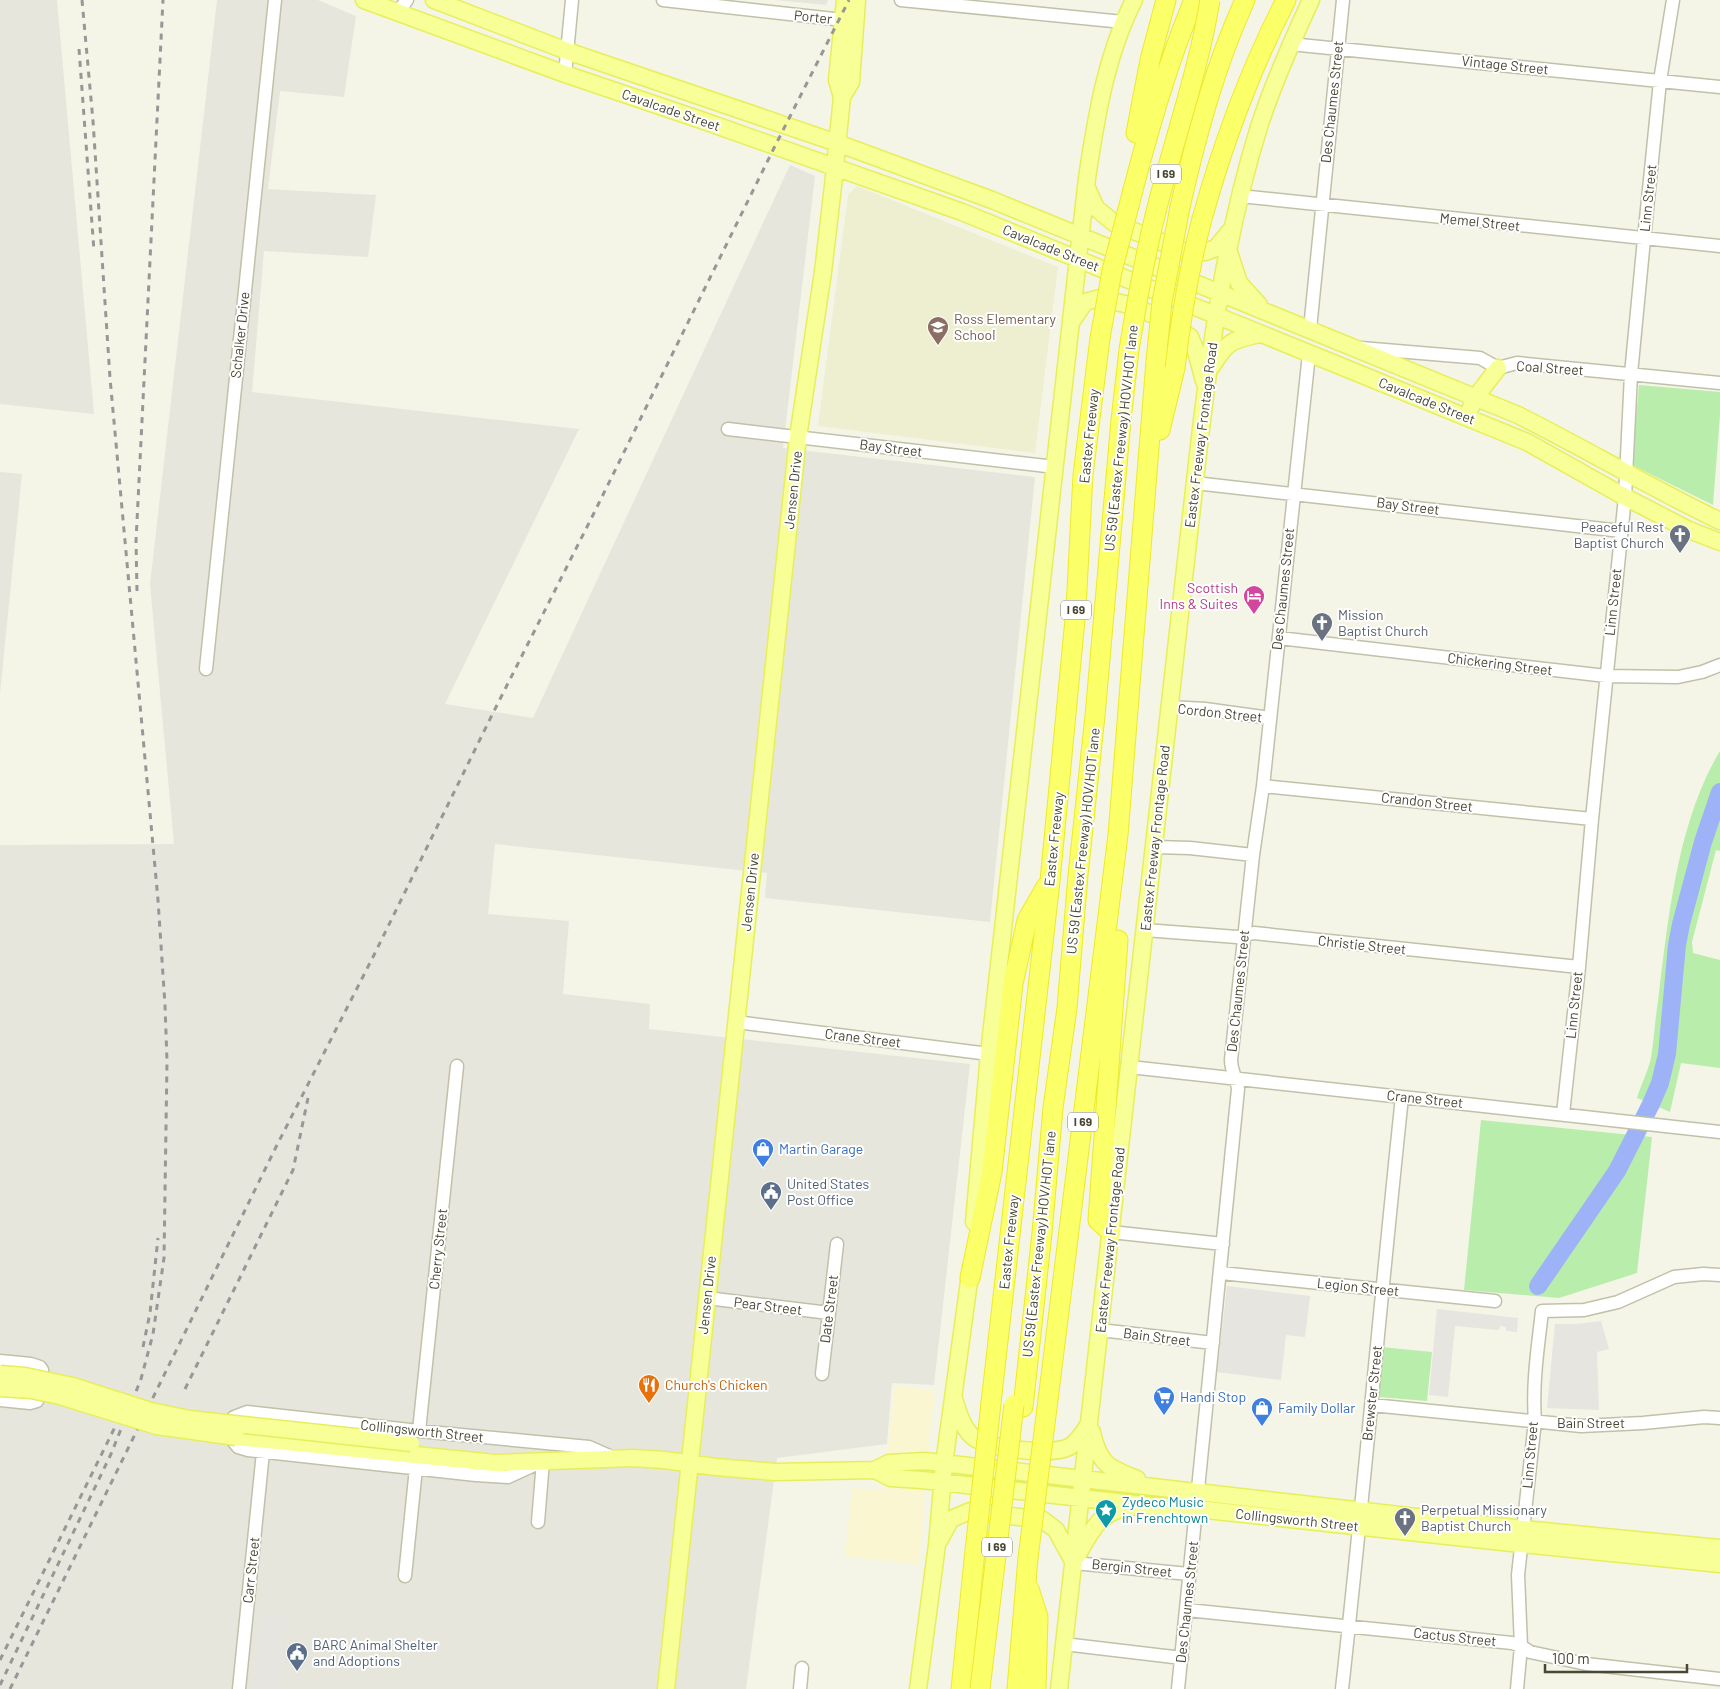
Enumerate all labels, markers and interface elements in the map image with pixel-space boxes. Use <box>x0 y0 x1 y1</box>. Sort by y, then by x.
street label: Porter <box>793 6 833 27</box>
street label: Des Chaumes Street <box>1317 40 1346 164</box>
street label: Vintage Street <box>1461 51 1549 78</box>
street label: Cavalcade Street <box>620 85 723 134</box>
street label: Linn Street <box>1636 163 1659 232</box>
road number: I 69 <box>1151 164 1181 183</box>
street label: Memel Street <box>1439 209 1521 234</box>
street label: Cavalcade Street <box>1000 220 1102 275</box>
street label: Schalker Drive <box>227 291 252 379</box>
place label: Ross Elementary School <box>954 310 1057 343</box>
school or university icon: Ross Elementary School <box>926 315 950 346</box>
street label: US 59 (Eastex Freeway) HOV/HOT lane <box>1100 324 1141 552</box>
street label: Eastex Freeway Frontage Road <box>1181 341 1220 529</box>
street label: Coal Street <box>1516 357 1584 378</box>
street label: Cavalcade Street <box>1376 373 1478 428</box>
street label: Eastex Freeway <box>1075 387 1102 484</box>
street label: Bay Street <box>859 435 923 460</box>
street label: Jensen Drive <box>780 450 805 530</box>
street label: Bay Street <box>1376 493 1440 518</box>
place label: Peaceful Rest Baptist Church <box>1574 518 1664 551</box>
church icon: Peaceful Rest Baptist Church <box>1668 523 1692 554</box>
street label: Des Chaumes Street <box>1268 527 1297 651</box>
street label: Linn Street <box>1601 567 1624 636</box>
place label: Scottish Inns & Suites <box>1160 579 1238 612</box>
hotel icon: Scottish Inns & Suites <box>1242 584 1266 615</box>
road number: I 69 <box>1061 600 1091 620</box>
place label: Mission Baptist Church <box>1338 606 1428 639</box>
church icon: Mission Baptist Church <box>1310 611 1334 642</box>
street label: Chickering Street <box>1447 649 1554 678</box>
street label: Cordon Street <box>1177 700 1263 725</box>
street label: US 59 (Eastex Freeway) HOV/HOT lane <box>1062 727 1103 955</box>
street label: Eastex Freeway Frontage Road <box>1136 744 1173 932</box>
street label: Crandon Street <box>1380 788 1474 815</box>
street label: Eastex Freeway <box>1040 790 1067 887</box>
street label: Jensen Drive <box>737 852 762 932</box>
street label: Des Chaumes Street <box>1223 929 1252 1053</box>
street label: Christie Street <box>1317 931 1407 958</box>
street label: Linn Street <box>1562 970 1585 1039</box>
street label: Crane Street <box>824 1024 902 1051</box>
street label: Crane Street <box>1386 1086 1464 1111</box>
road number: I 69 <box>1068 1112 1098 1132</box>
street label: US 59 (Eastex Freeway) HOV/HOT lane <box>1018 1130 1059 1358</box>
shop icon: Martin Garage <box>751 1137 775 1168</box>
place label: Martin Garage <box>779 1140 863 1157</box>
street label: Eastex Freeway Frontage Road <box>1091 1146 1128 1334</box>
place label: United States Post Office <box>787 1175 870 1208</box>
public building icon: United States Post Office <box>759 1180 783 1211</box>
street label: Eastex Freeway <box>995 1193 1022 1290</box>
street label: Cherry Street <box>425 1208 450 1290</box>
street label: Jensen Drive <box>694 1255 719 1335</box>
street label: Date Street <box>816 1274 841 1344</box>
street label: Legion Street <box>1316 1274 1400 1299</box>
street label: Pear Street <box>733 1293 803 1318</box>
street label: Bain Street <box>1122 1324 1192 1349</box>
street label: Brewster Street <box>1358 1344 1385 1442</box>
restaurant icon: Church's Chicken <box>637 1373 661 1404</box>
place label: Church's Chicken <box>665 1376 768 1393</box>
supermarket icon: Handi Stop <box>1152 1385 1176 1416</box>
place label: Handi Stop <box>1180 1388 1246 1405</box>
shop icon: Family Dollar <box>1250 1396 1274 1427</box>
place label: Family Dollar <box>1278 1399 1355 1416</box>
street label: Bain Street <box>1557 1414 1625 1431</box>
street label: Collingsworth Street <box>360 1416 485 1445</box>
street label: Linn Street <box>1518 1421 1541 1489</box>
place label: Zydeco Music in Frenchtown <box>1122 1493 1208 1526</box>
place icon: Zydeco Music in Frenchtown <box>1094 1498 1118 1529</box>
place label: Perpetual Missionary Baptist Church <box>1421 1501 1548 1534</box>
street label: Collingsworth Street <box>1235 1505 1360 1534</box>
church icon: Perpetual Missionary Baptist Church <box>1393 1506 1417 1537</box>
street label: Carr Street <box>239 1536 262 1604</box>
road number: I 69 <box>982 1538 1012 1556</box>
street label: Des Chaumes Street <box>1172 1540 1201 1664</box>
street label: Bergin Street <box>1091 1555 1173 1580</box>
street label: Cactus Street <box>1413 1624 1497 1649</box>
place label: BARC Animal Shelter and Adoptions <box>313 1636 438 1669</box>
public building icon: BARC Animal Shelter and Adoptions <box>285 1641 309 1672</box>
scale bar <box>1545 1642 1688 1674</box>
text: 100 m <box>1552 1649 1590 1667</box>

